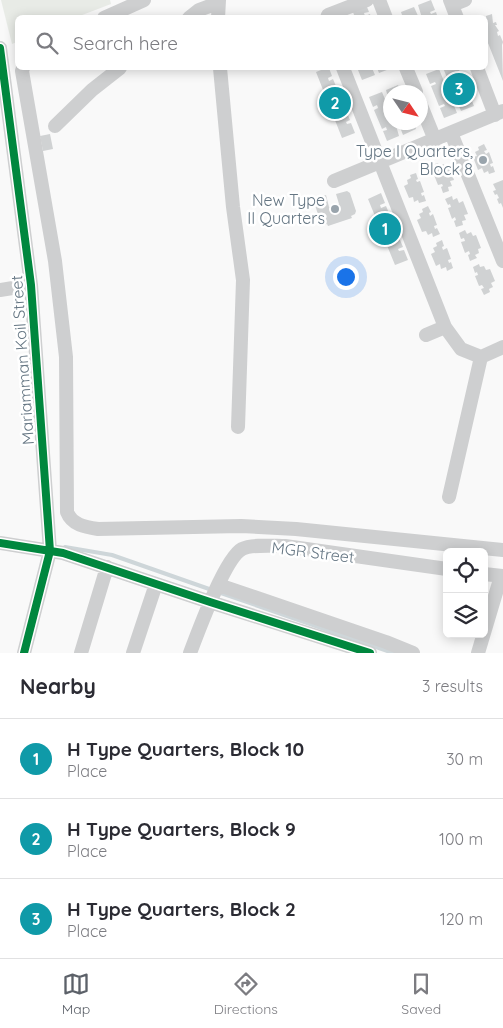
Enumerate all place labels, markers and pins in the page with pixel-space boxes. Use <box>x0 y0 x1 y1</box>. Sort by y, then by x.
pin: 3 <box>443 70 475 108</box>
pin: 2 <box>319 84 351 122</box>
place label: Type I Quarters, Block 8 <box>356 141 473 179</box>
marker: Type I Quarters, Block 8 <box>477 154 489 166</box>
place label: New Type II Quarters <box>247 190 325 228</box>
marker: New Type II Quarters <box>329 203 341 215</box>
pin: 1 <box>369 210 401 248</box>

